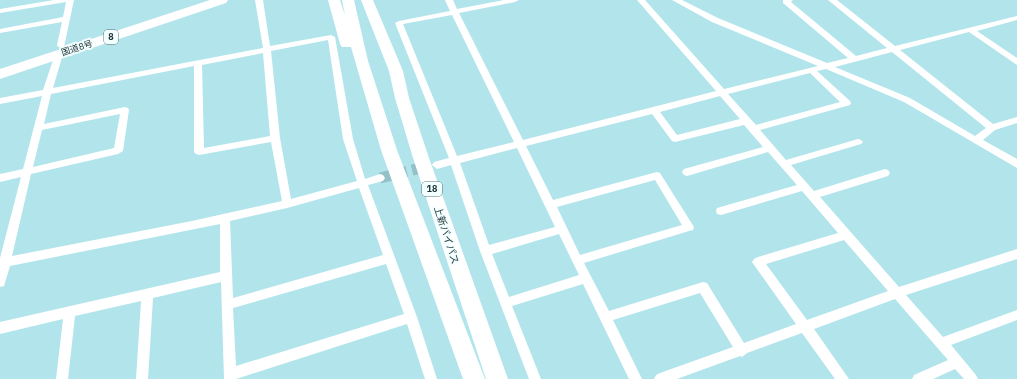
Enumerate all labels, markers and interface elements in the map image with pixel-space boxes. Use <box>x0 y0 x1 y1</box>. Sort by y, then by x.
road number: 8 <box>104 30 118 44</box>
street label: 国道8号 <box>60 37 94 58</box>
road number: 18 <box>422 182 442 196</box>
street label: 上新バイパス <box>431 205 462 266</box>

